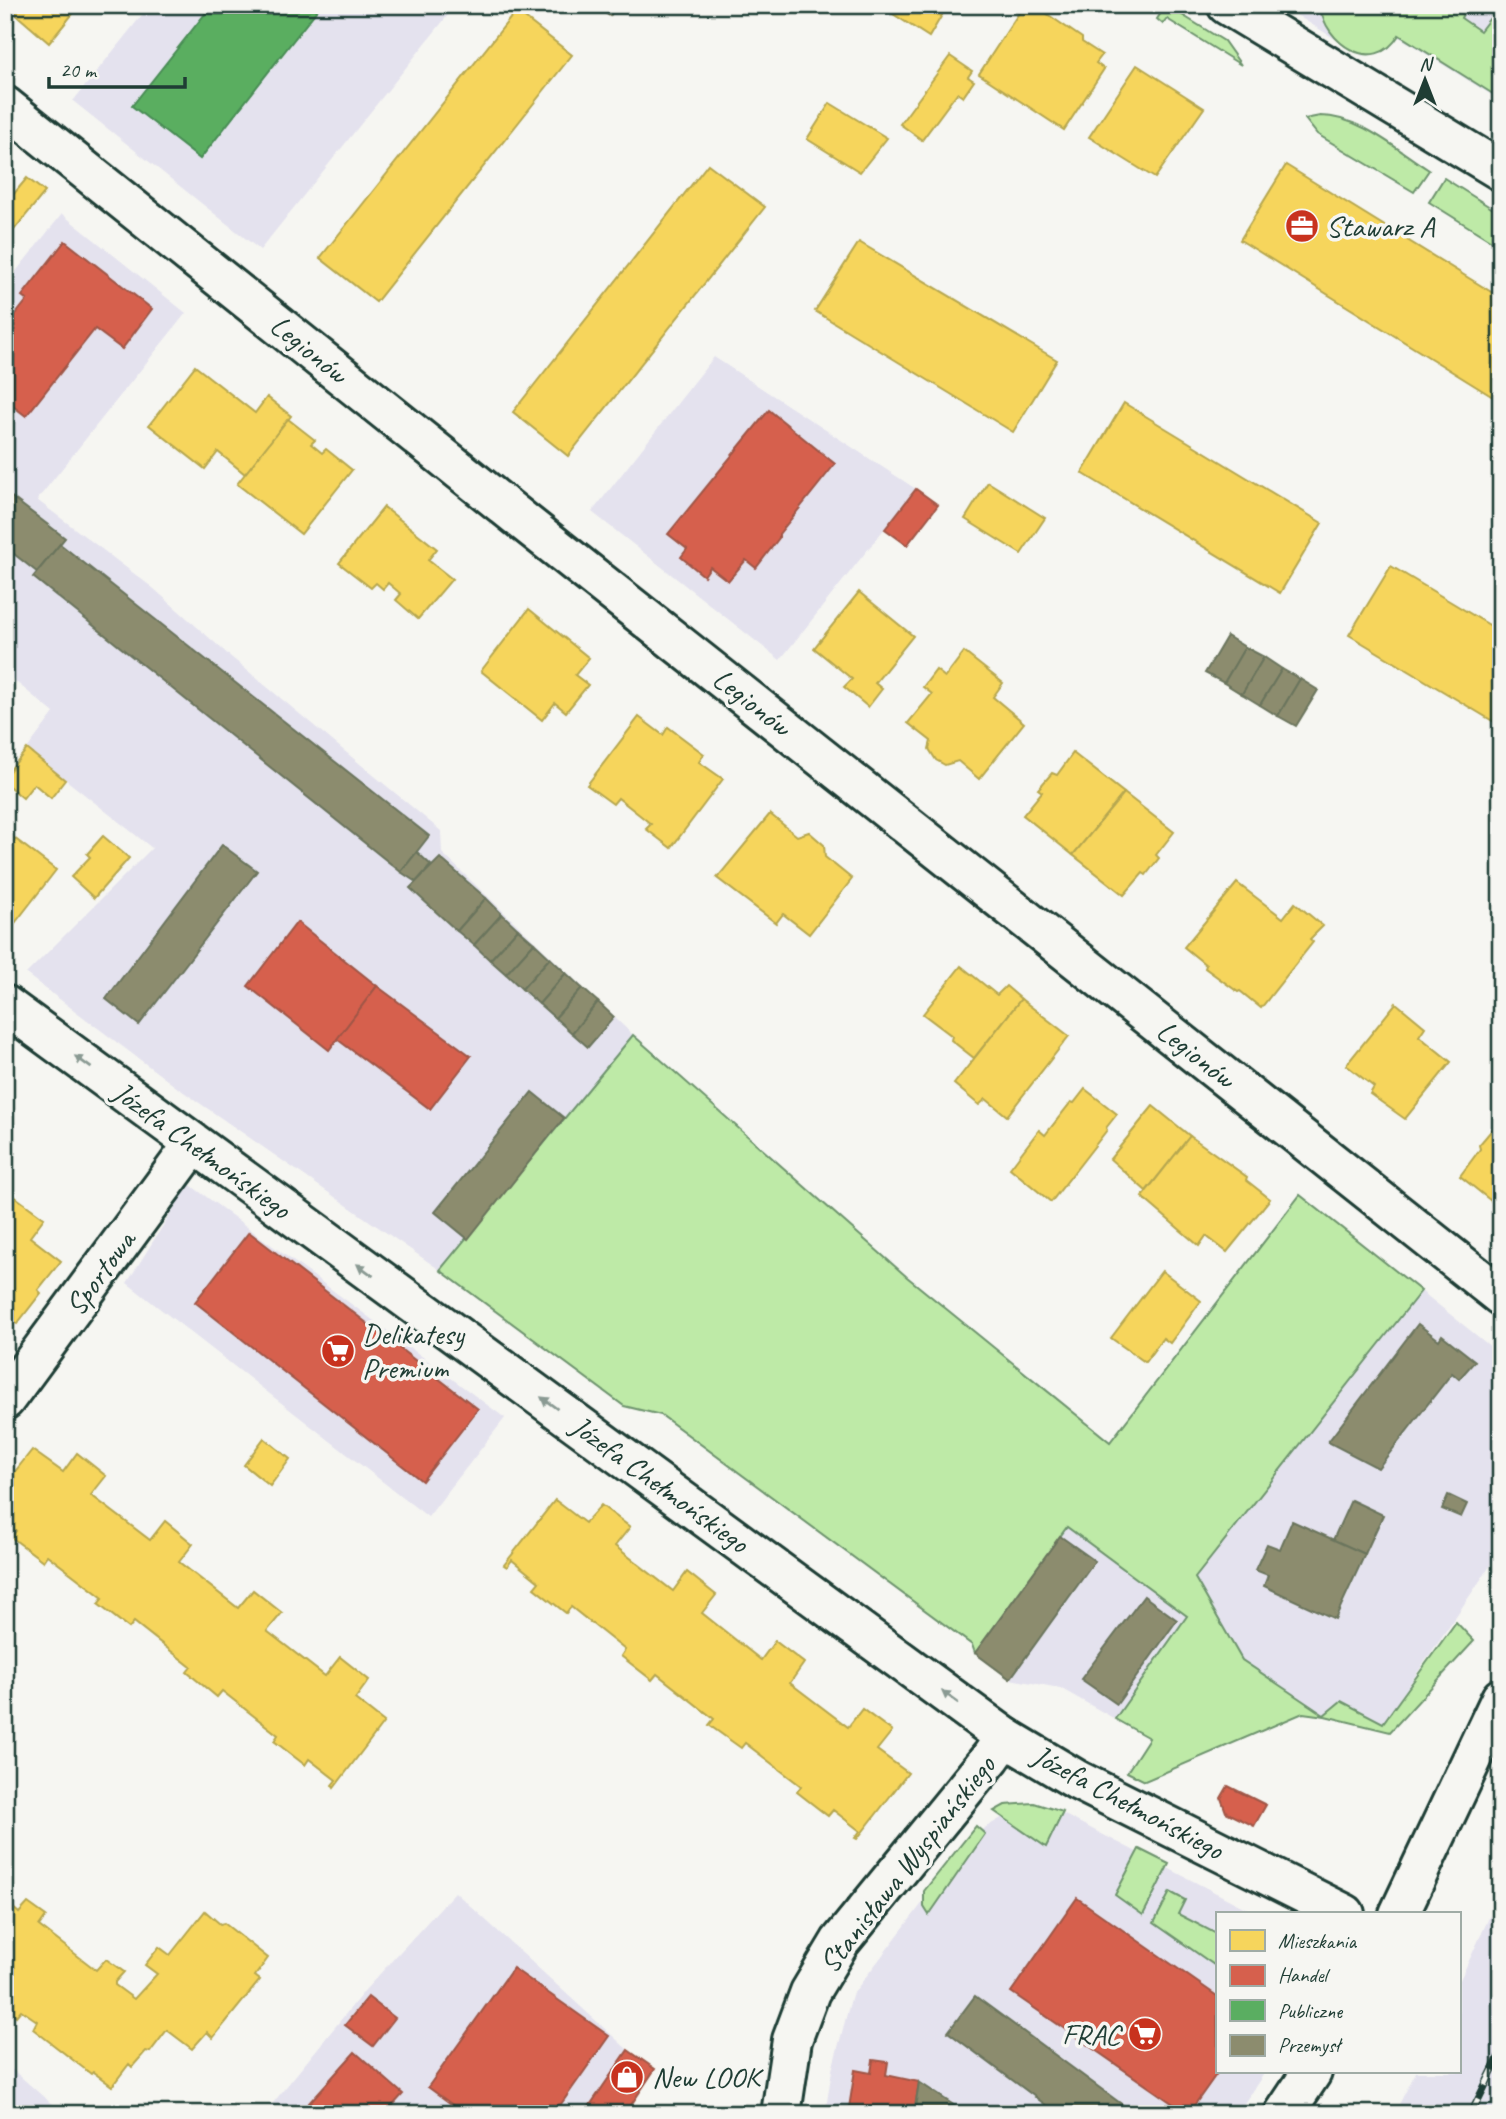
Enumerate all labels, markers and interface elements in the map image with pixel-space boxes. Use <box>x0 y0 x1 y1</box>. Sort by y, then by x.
scale bar <box>49 46 186 90</box>
north arrow <box>1390 46 1460 116</box>
text: N <box>1419 52 1434 76</box>
text: 20 m <box>60 57 98 83</box>
office icon: Stawarz A <box>1283 207 1321 245</box>
place label: Stawarz A <box>1326 207 1436 245</box>
street label: Legionów <box>262 306 357 393</box>
street label: Legionów <box>705 660 801 746</box>
street label: Legionów <box>1149 1012 1245 1098</box>
one-way arrow <box>74 1056 92 1070</box>
street label: Józefa Chełmońskiego <box>104 1072 299 1228</box>
street label: Sportowa <box>57 1221 145 1323</box>
one-way arrow <box>356 1263 374 1277</box>
place label: Delikatesy Premium <box>362 1315 466 1387</box>
supermarket icon: Delikatesy Premium <box>319 1332 357 1370</box>
one-way arrow <box>540 1397 558 1411</box>
street label: Józefa Chełmońskiego <box>562 1406 757 1562</box>
one-way arrow <box>941 1690 959 1704</box>
street label: Józefa Chełmońskiego <box>1024 1735 1231 1869</box>
street label: Stanisława Wyspiańskiego <box>810 1747 1005 1980</box>
legend <box>1216 1912 1460 2074</box>
text: Mieszkania <box>1278 1928 1358 1954</box>
text: Handel <box>1278 1962 1331 1988</box>
text: Publiczne <box>1278 1998 1343 2024</box>
place label: FRAC <box>1062 2015 1124 2053</box>
supermarket icon: FRAC <box>1126 2015 1164 2053</box>
text: Przemysł <box>1278 2032 1344 2058</box>
shop icon: New LOOK <box>608 2058 646 2096</box>
place label: New LOOK <box>652 2058 765 2096</box>

